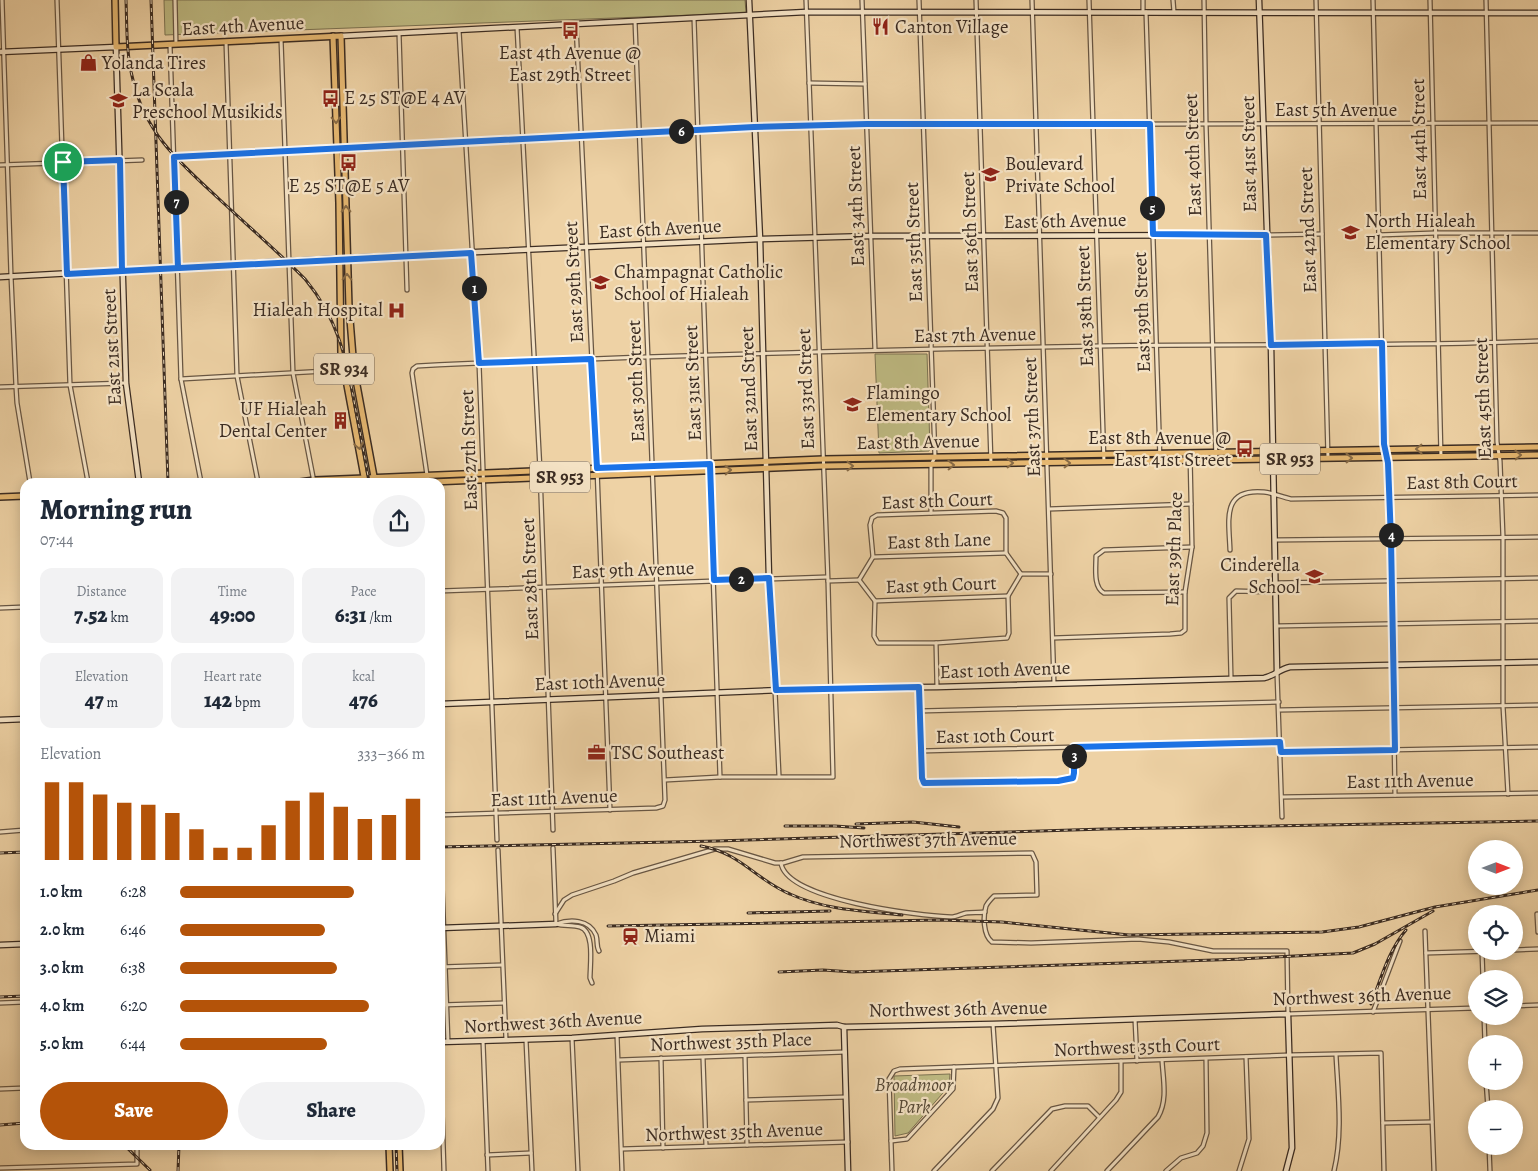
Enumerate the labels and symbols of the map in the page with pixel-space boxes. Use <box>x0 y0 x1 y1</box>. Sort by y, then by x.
street label: East 4th Avenue <box>181 10 305 42</box>
place label: Canton Village <box>895 14 1008 40</box>
restaurant icon: Canton Village <box>871 17 891 37</box>
bus stop icon: East 4th Avenue @ East 29th Street <box>560 20 580 40</box>
place label: East 4th Avenue @ East 29th Street <box>499 40 641 88</box>
place label: Yolanda Tires <box>101 50 206 76</box>
shop icon: Yolanda Tires <box>78 53 98 73</box>
place label: La Scala Preschool Musikids <box>132 77 283 125</box>
street label: East 44th Street <box>1405 78 1433 200</box>
place label: E 25 ST@E 4 AV <box>344 85 466 111</box>
bus stop icon: E 25 ST@E 4 AV <box>320 88 340 108</box>
school or university icon: La Scala Preschool Musikids <box>108 91 128 111</box>
street label: East 40th Street <box>1178 93 1208 217</box>
street label: East 41st Street <box>1235 95 1263 213</box>
street label: East 5th Avenue <box>1275 97 1397 123</box>
one-way arrow <box>330 116 341 124</box>
pin: 6 <box>668 118 694 144</box>
pin <box>42 141 84 183</box>
street label: East 34th Street <box>841 145 871 267</box>
place label: Boulevard Private School <box>1005 151 1115 199</box>
bus stop icon: E 25 ST@E 5 AV <box>339 153 359 173</box>
school or university icon: Boulevard Private School <box>981 165 1001 185</box>
street label: East 42nd Street <box>1293 167 1323 293</box>
street label: East 36th Street <box>955 171 985 293</box>
place label: E 25 ST@E 5 AV <box>288 173 410 199</box>
street label: East 35th Street <box>899 181 929 303</box>
pin: 7 <box>164 190 188 214</box>
pin: 5 <box>1140 196 1164 220</box>
one-way arrow <box>341 205 351 213</box>
street label: East 6th Avenue <box>1003 207 1127 235</box>
place label: North Hialeah Elementary School <box>1365 208 1511 256</box>
street label: East 6th Avenue <box>598 213 722 245</box>
street label: East 29th Street <box>558 220 590 344</box>
school or university icon: North Hialeah Elementary School <box>1341 222 1361 242</box>
street label: East 38th Street <box>1070 245 1100 367</box>
street label: East 39th Street <box>1127 251 1157 373</box>
place label: Champagnat Catholic School of Hialeah <box>614 259 783 307</box>
one-way arrow <box>342 272 353 280</box>
school or university icon: Champagnat Catholic School of Hialeah <box>590 273 610 293</box>
pin: 1 <box>462 276 486 300</box>
street label: East 21st Street <box>96 288 128 406</box>
place label: Hialeah Hospital <box>253 297 383 323</box>
hospital icon: Hialeah Hospital <box>387 300 407 320</box>
street label: East 30th Street <box>621 319 651 443</box>
street label: East 7th Avenue <box>914 321 1036 349</box>
street label: East 31st Street <box>678 324 708 442</box>
street label: East 32nd Street <box>734 326 764 452</box>
street label: East 33rd Street <box>791 328 821 450</box>
street label: East 45th Street <box>1468 337 1498 459</box>
road number: SR 934 <box>314 354 374 384</box>
street label: East 37th Street <box>1017 356 1047 478</box>
place label: Flamingo Elementary School <box>866 380 1012 428</box>
street label: East 27th Street <box>454 389 484 511</box>
school or university icon: Flamingo Elementary School <box>842 394 862 414</box>
place label: UF Hialeah Dental Center <box>219 396 327 444</box>
building icon: UF Hialeah Dental Center <box>331 410 351 430</box>
place label: East 8th Avenue @ East 41st Street <box>1088 425 1231 473</box>
street label: East 8th Avenue <box>856 428 980 456</box>
bus stop icon: East 8th Avenue @ East 41st Street <box>1235 439 1255 459</box>
one-way arrow <box>353 441 363 450</box>
road number: SR 953 <box>1260 444 1320 474</box>
one-way arrow <box>1415 444 1423 454</box>
one-way arrow <box>1515 450 1523 460</box>
one-way arrow <box>1345 453 1353 463</box>
one-way arrow <box>1064 457 1072 468</box>
one-way arrow <box>1006 458 1014 469</box>
one-way arrow <box>948 459 956 470</box>
one-way arrow <box>846 461 854 471</box>
road number: SR 953 <box>530 462 590 492</box>
one-way arrow <box>724 465 732 476</box>
street label: East 8th Court <box>1406 468 1518 496</box>
street label: East 8th Court <box>881 486 993 516</box>
street label: East 39th Place <box>1159 491 1189 607</box>
street label: East 28th Street <box>515 517 545 641</box>
pin: 4 <box>1378 522 1404 548</box>
street label: East 8th Lane <box>886 526 992 556</box>
place label: Cinderella School <box>1220 552 1300 600</box>
street label: East 9th Avenue <box>571 555 695 585</box>
pin: 2 <box>728 566 754 592</box>
school or university icon: Cinderella School <box>1304 566 1324 586</box>
street label: East 9th Court <box>885 570 997 600</box>
street label: East 10th Avenue <box>939 655 1071 685</box>
street label: East 10th Avenue <box>534 667 666 697</box>
street label: East 10th Court <box>935 722 1055 750</box>
place label: TSC Southeast <box>611 740 724 766</box>
office icon: TSC Southeast <box>587 743 607 763</box>
pin: 3 <box>1062 744 1086 768</box>
street label: East 11th Avenue <box>1346 767 1474 795</box>
street label: East 11th Avenue <box>490 783 618 813</box>
street label: Northwest 37th Avenue <box>839 825 1017 855</box>
north arrow <box>1468 840 1522 895</box>
place label: Miami <box>644 923 695 949</box>
station icon: Miami <box>620 926 640 946</box>
street label: Northwest 36th Avenue <box>1272 980 1452 1012</box>
street label: Northwest 36th Avenue <box>868 994 1048 1024</box>
street label: Northwest 36th Avenue <box>463 1004 643 1040</box>
street label: Northwest 35th Place <box>650 1026 812 1058</box>
street label: Northwest 35th Court <box>1053 1031 1221 1063</box>
park label: Broadmoor Park <box>875 1072 955 1120</box>
street label: Northwest 35th Avenue <box>645 1116 823 1148</box>

